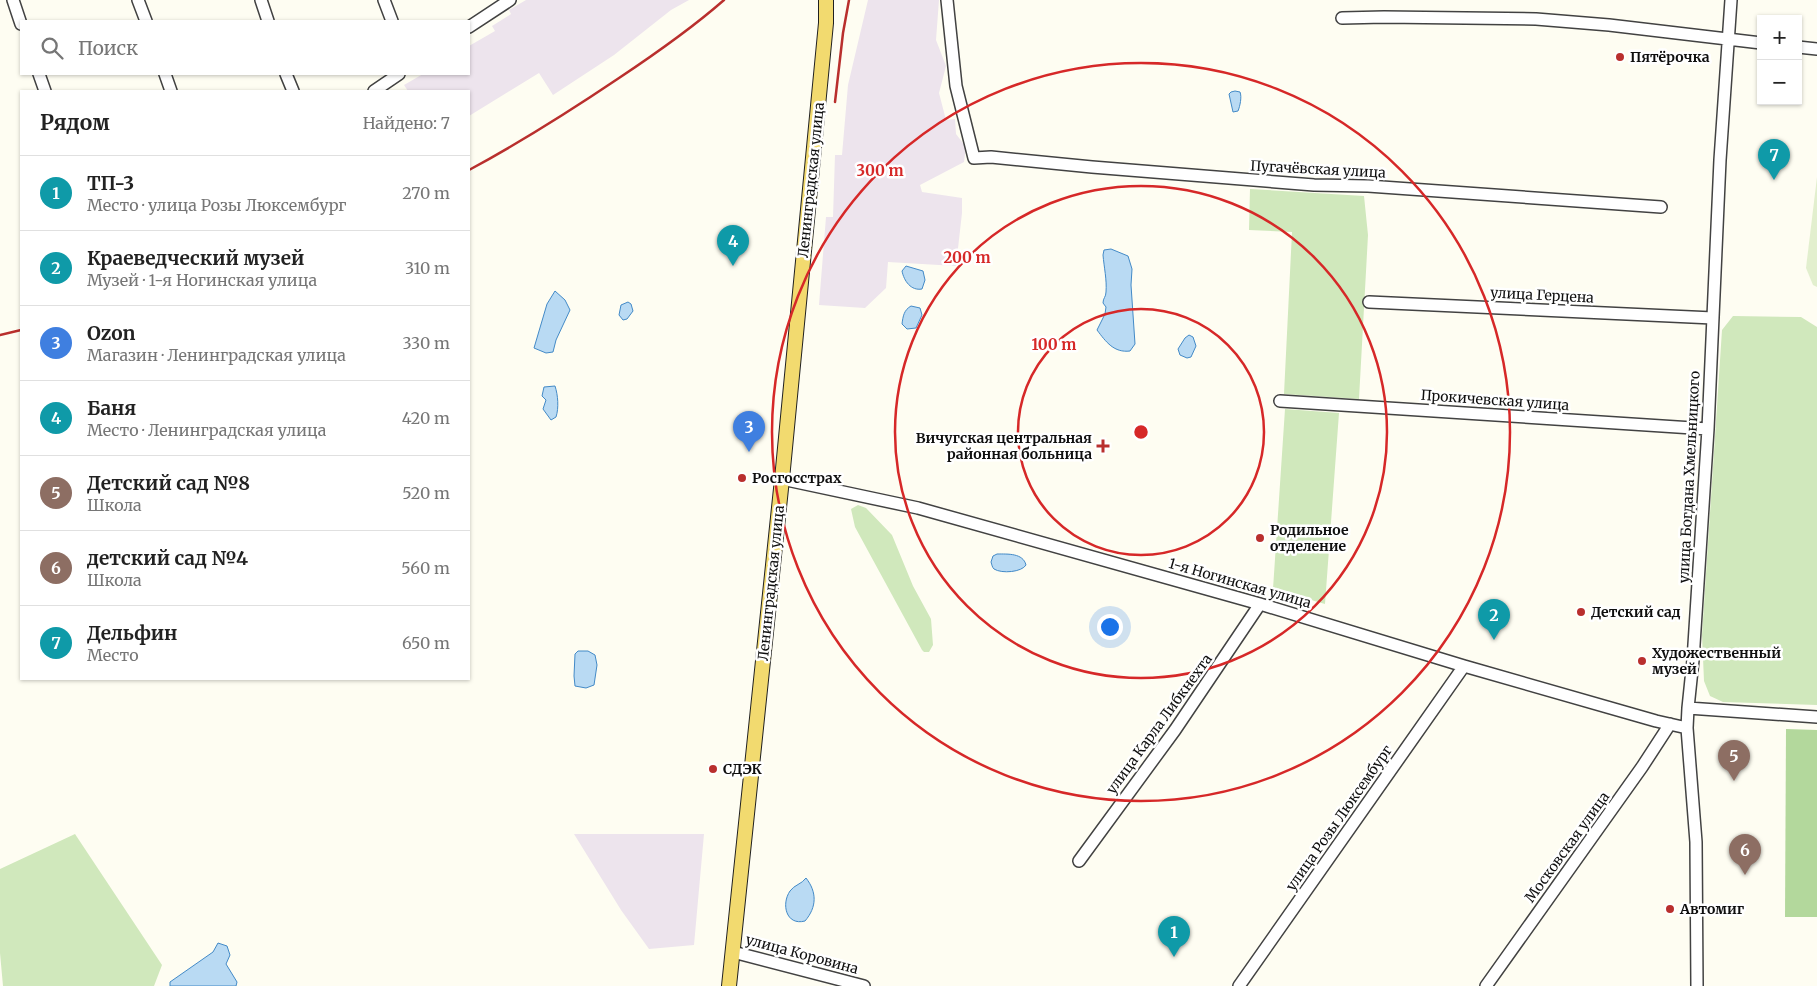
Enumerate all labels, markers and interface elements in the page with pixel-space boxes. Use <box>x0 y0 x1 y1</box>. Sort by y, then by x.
map controls <box>1757 15 1802 105</box>
button: + <box>1757 15 1802 60</box>
search box <box>20 20 470 75</box>
icon: search <box>38 34 66 62</box>
text: Поиск <box>78 36 138 60</box>
place label: Пятёрочка <box>1630 48 1710 66</box>
marker: Пятёрочка <box>1614 51 1626 63</box>
button: − <box>1757 60 1802 105</box>
street label: Ленинградская улица <box>794 101 828 259</box>
text: Рядом <box>40 109 110 136</box>
text: Найдено: 7 <box>363 113 450 133</box>
pin: 7 <box>1758 139 1790 180</box>
street label: Пугачёвская улица <box>1250 156 1387 182</box>
text: 300 m <box>856 161 904 180</box>
text: ТП-3 <box>87 171 134 195</box>
text: 1 <box>52 183 60 203</box>
text: 270 m <box>402 183 450 203</box>
text: Место · улица Розы Люксембург <box>87 195 347 215</box>
pin: 4 <box>717 225 749 266</box>
text: Краеведческий музей <box>87 246 304 270</box>
text: 200 m <box>943 248 991 267</box>
text: 2 <box>51 258 61 278</box>
text: 310 m <box>405 258 450 278</box>
text: Музей · 1-я Ногинская улица <box>87 270 317 290</box>
street label: улица Герцена <box>1490 283 1595 307</box>
text: Ozon <box>87 321 136 345</box>
text: 3 <box>51 333 61 353</box>
text: 330 m <box>403 333 450 353</box>
text: 100 m <box>1032 335 1076 354</box>
text: Магазин · Ленинградская улица <box>87 345 346 365</box>
street label: улица Богдана Хмельницкого <box>1674 370 1704 584</box>
street label: Прокичевская улица <box>1420 386 1570 414</box>
text: Баня <box>87 396 136 420</box>
text: 4 <box>51 408 61 428</box>
text: 420 m <box>402 408 450 428</box>
pin: 3 <box>733 411 765 452</box>
text: Место · Ленинградская улица <box>87 420 326 440</box>
centre of rings <box>1132 423 1150 441</box>
place label: Вичугская центральная районная больница <box>916 429 1092 463</box>
marker: Вичугская центральная районная больница <box>1096 439 1110 453</box>
place label: Росгосстрах <box>752 469 842 487</box>
text: Детский сад №8 <box>87 471 250 495</box>
marker: Росгосстрах <box>736 472 748 484</box>
text: 5 <box>51 483 61 503</box>
text: 520 m <box>402 483 450 503</box>
text: Школа <box>87 495 142 515</box>
street label: Ленинградская улица <box>754 504 788 662</box>
place label: Родильное отделение <box>1270 521 1349 555</box>
marker: Родильное отделение <box>1254 532 1266 544</box>
text: детский сад №4 <box>87 546 248 570</box>
street label: 1-я Ногинская улица <box>1167 554 1314 612</box>
text: 6 <box>51 558 61 578</box>
text: 560 m <box>401 558 450 578</box>
text: Школа <box>87 570 142 590</box>
pin: 2 <box>1478 599 1510 640</box>
place label: Детский сад <box>1591 603 1681 621</box>
marker: Детский сад <box>1575 606 1587 618</box>
your location <box>1097 614 1123 640</box>
text: Дельфин <box>87 621 177 645</box>
text: 7 <box>51 633 61 653</box>
text: 650 m <box>402 633 450 653</box>
place label: Художественный музей <box>1652 644 1781 678</box>
text: Место <box>87 645 138 665</box>
street label: улица Карла Либкнехта <box>1102 650 1216 798</box>
marker: Художественный музей <box>1636 655 1648 667</box>
pin: 5 <box>1718 740 1750 781</box>
street label: улица Розы Люксембург <box>1282 742 1396 894</box>
place label: СДЭК <box>723 760 763 778</box>
marker: СДЭК <box>707 763 719 775</box>
street label: Московская улица <box>1521 788 1614 906</box>
pin: 6 <box>1729 834 1761 875</box>
place label: Автомиг <box>1679 900 1745 918</box>
marker: Автомиг <box>1664 903 1676 915</box>
pin: 1 <box>1158 916 1190 957</box>
street label: улица Коровина <box>744 930 861 978</box>

